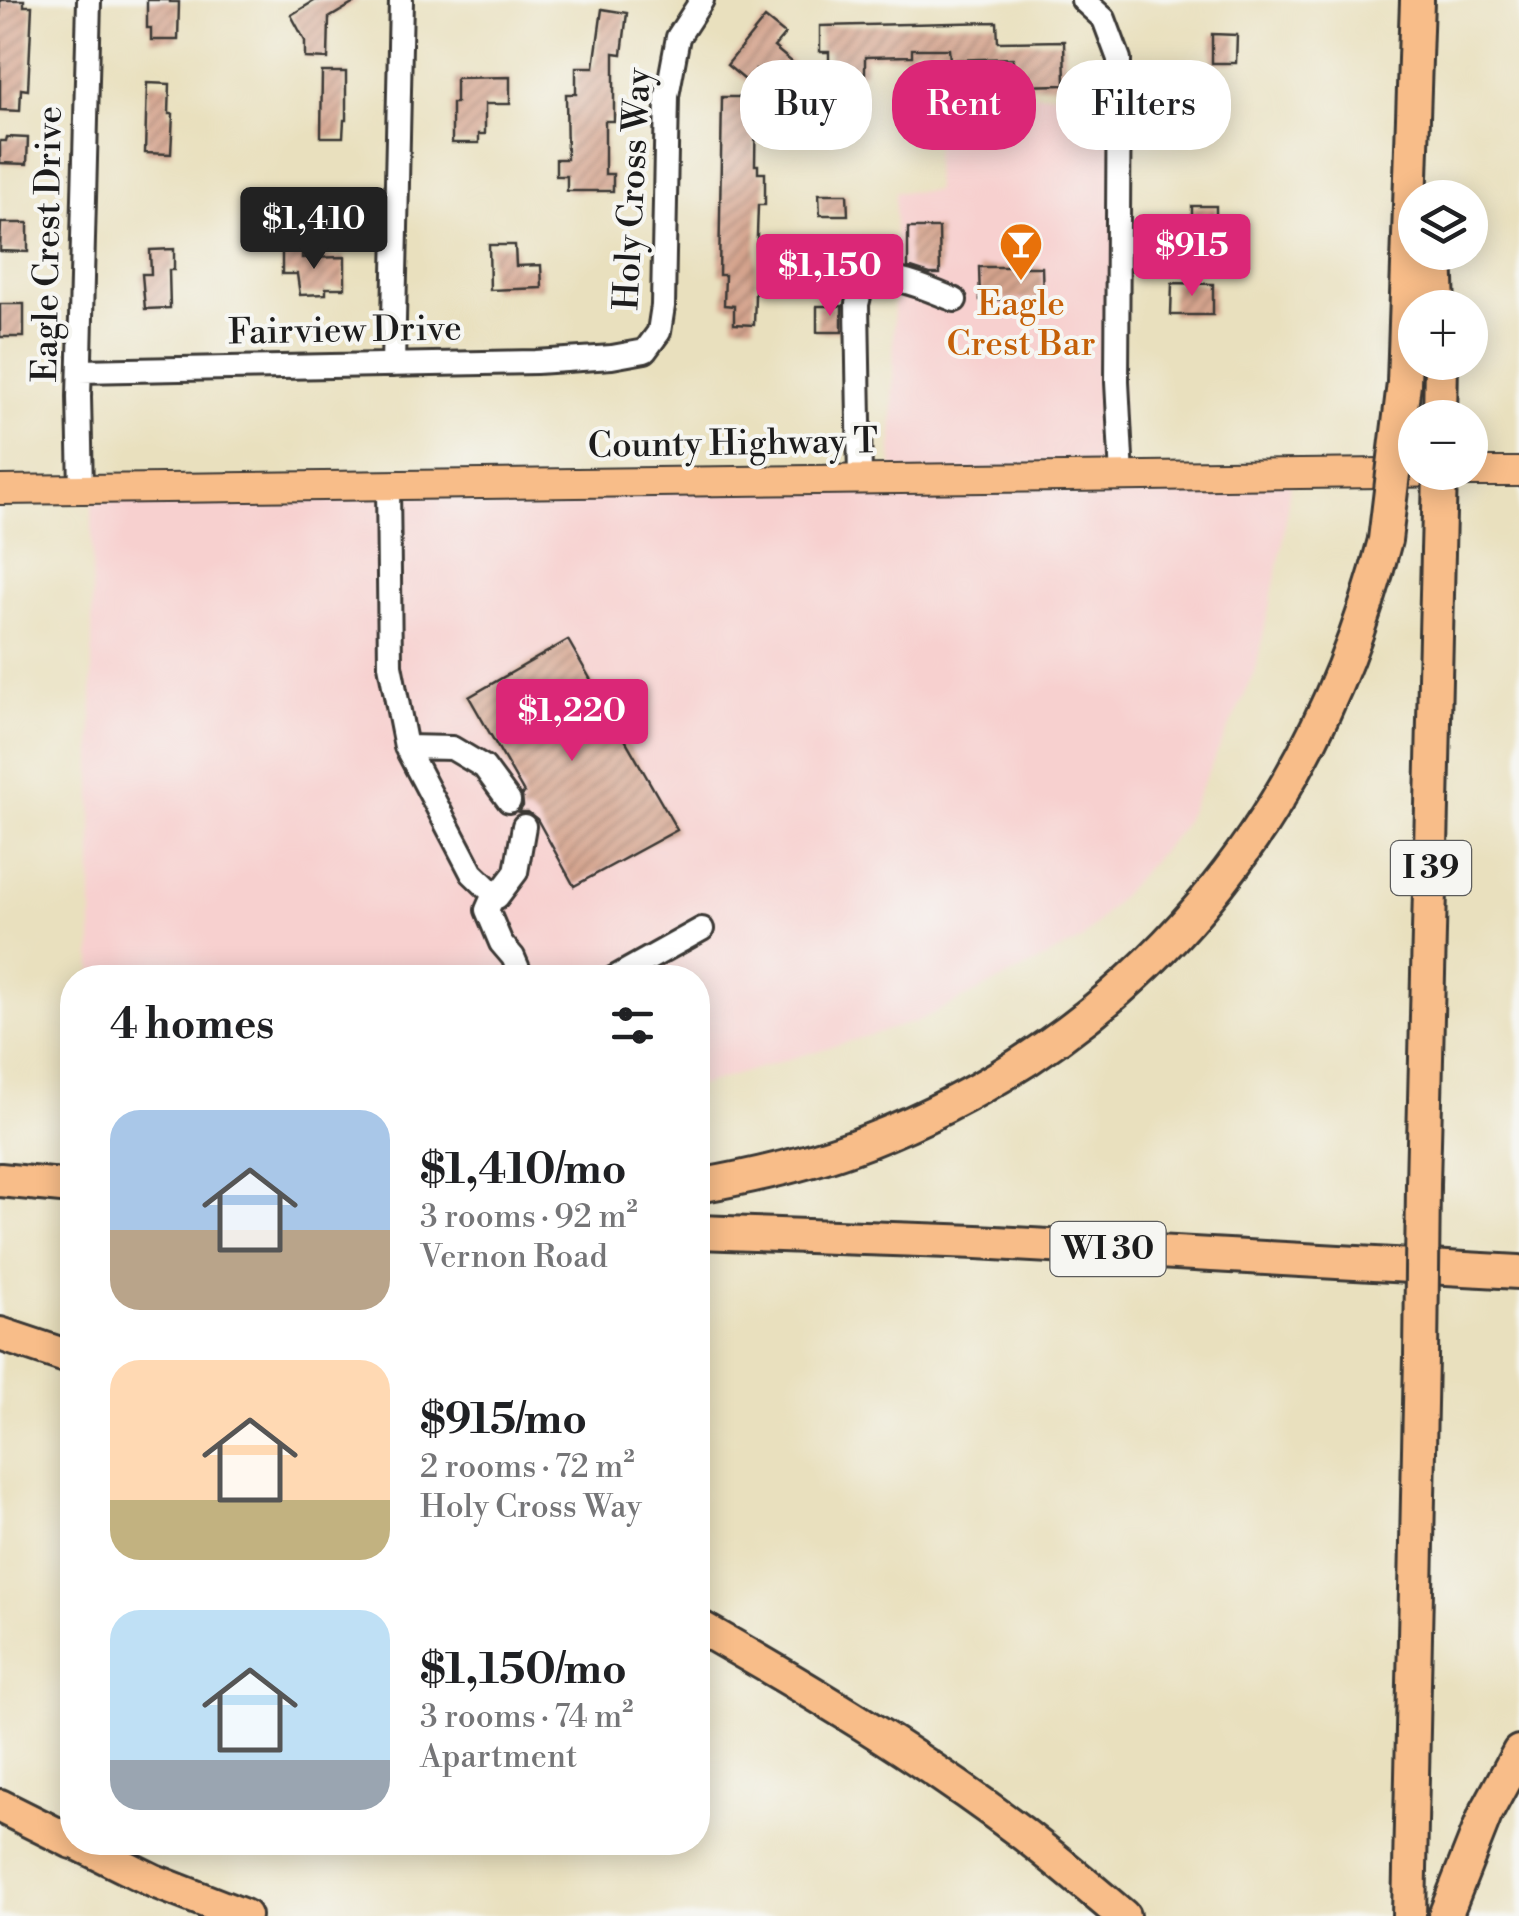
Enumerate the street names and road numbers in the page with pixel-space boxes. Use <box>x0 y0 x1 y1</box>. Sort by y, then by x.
street label: Holy Cross Way <box>605 66 661 311</box>
street label: Eagle Crest Drive <box>24 106 72 382</box>
street label: Fairview Drive <box>228 307 462 355</box>
street label: County Highway T <box>588 420 878 468</box>
road number: I 39 <box>1391 841 1471 895</box>
road number: WI 30 <box>1050 1222 1166 1276</box>

